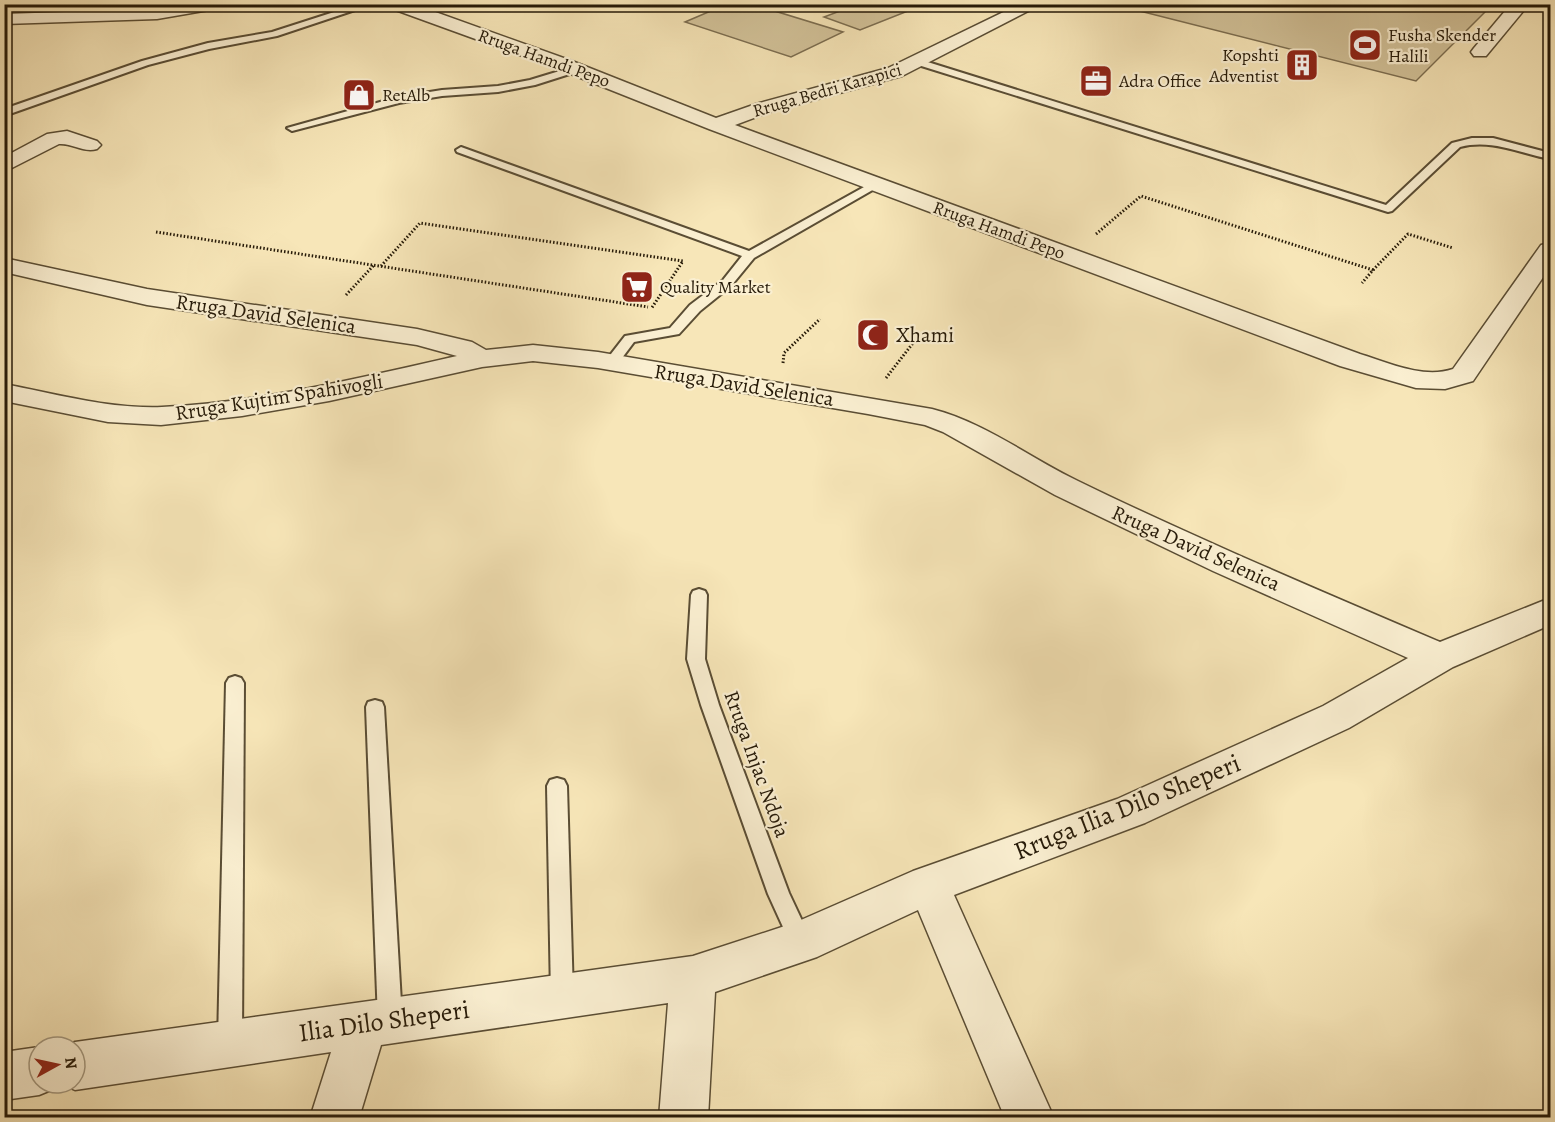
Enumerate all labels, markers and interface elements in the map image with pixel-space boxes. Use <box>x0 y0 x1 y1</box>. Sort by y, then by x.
street label: Rruga Hamdi Pepo <box>475 23 613 93</box>
place label: Fusha Skender Halili <box>1388 23 1496 68</box>
sports icon: Fusha Skender Halili <box>1347 27 1383 63</box>
place label: Kopshti Adventist <box>1208 43 1279 88</box>
building icon: Kopshti Adventist <box>1284 47 1320 83</box>
street label: Rruga Bedri Karapici <box>750 57 904 123</box>
office icon: Adra Office <box>1078 63 1114 99</box>
place label: Adra Office <box>1118 69 1201 93</box>
shop icon: RetAlb <box>341 77 377 113</box>
place label: RetAlb <box>382 83 430 107</box>
street label: Rruga Hamdi Pepo <box>930 195 1068 265</box>
supermarket icon: Quality Market <box>619 269 655 305</box>
place label: Quality Market <box>660 275 771 299</box>
street label: Rruga David Selenica <box>174 287 358 341</box>
mosque icon: Xhami <box>855 317 891 353</box>
place label: Xhami <box>896 321 954 349</box>
street label: Rruga David Selenica <box>652 357 836 413</box>
street label: Rruga Kujtim Spahivogli <box>173 367 385 427</box>
street label: Rruga David Selenica <box>1107 498 1285 598</box>
street label: Rruga Injac Ndoja <box>717 687 797 842</box>
street label: Rruga Ilia Dilo Sheperi <box>1008 746 1246 868</box>
street label: Ilia Dilo Sheperi <box>296 992 472 1050</box>
north arrow <box>27 1035 87 1095</box>
text: N <box>59 1056 83 1071</box>

